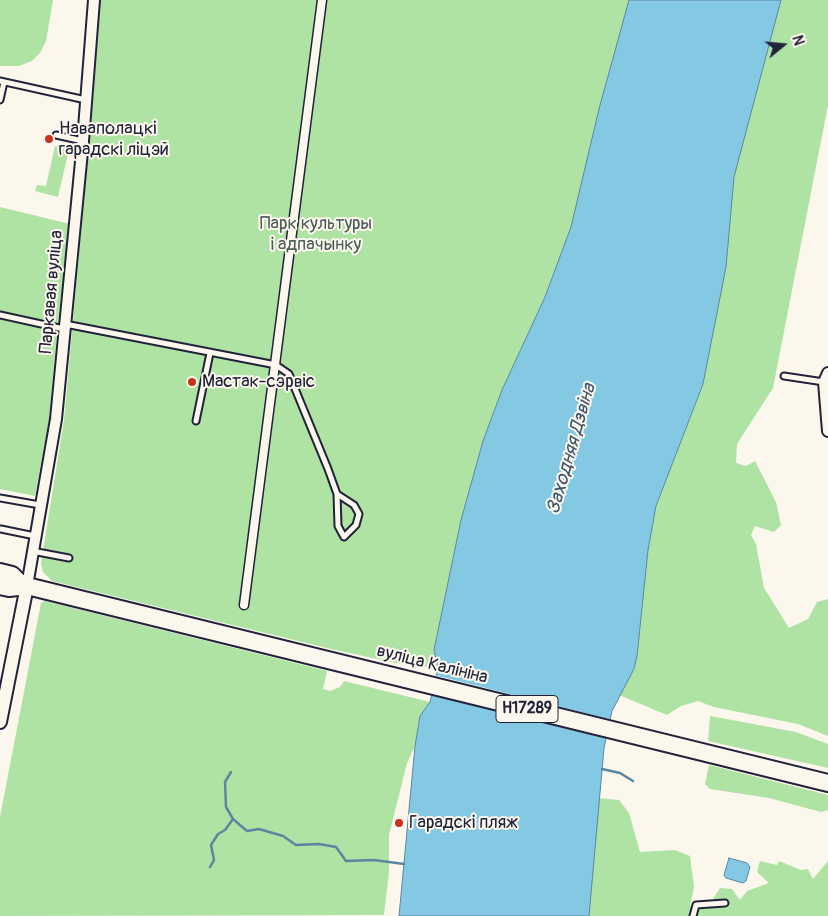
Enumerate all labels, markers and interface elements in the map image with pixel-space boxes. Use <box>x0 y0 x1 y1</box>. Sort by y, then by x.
north arrow <box>758 20 808 70</box>
text: N <box>788 33 807 47</box>
place label: Наваполацкі гарадскі ліцэй <box>59 118 169 160</box>
marker: Наваполацкі гарадскі ліцэй <box>43 133 55 145</box>
park label: Парк культуры і адпачынку <box>260 213 372 255</box>
street label: Паркавая вуліца <box>36 229 68 355</box>
place label: Мастак-сэрвіс <box>202 371 315 393</box>
marker: Мастак-сэрвіс <box>186 376 198 388</box>
water label: Заходняя Дзвіна <box>543 381 601 517</box>
street label: вуліца Калініна <box>374 641 490 689</box>
road number: Н17289 <box>496 696 558 722</box>
place label: Гарадскі пляж <box>409 812 518 834</box>
marker: Гарадскі пляж <box>393 817 405 829</box>

